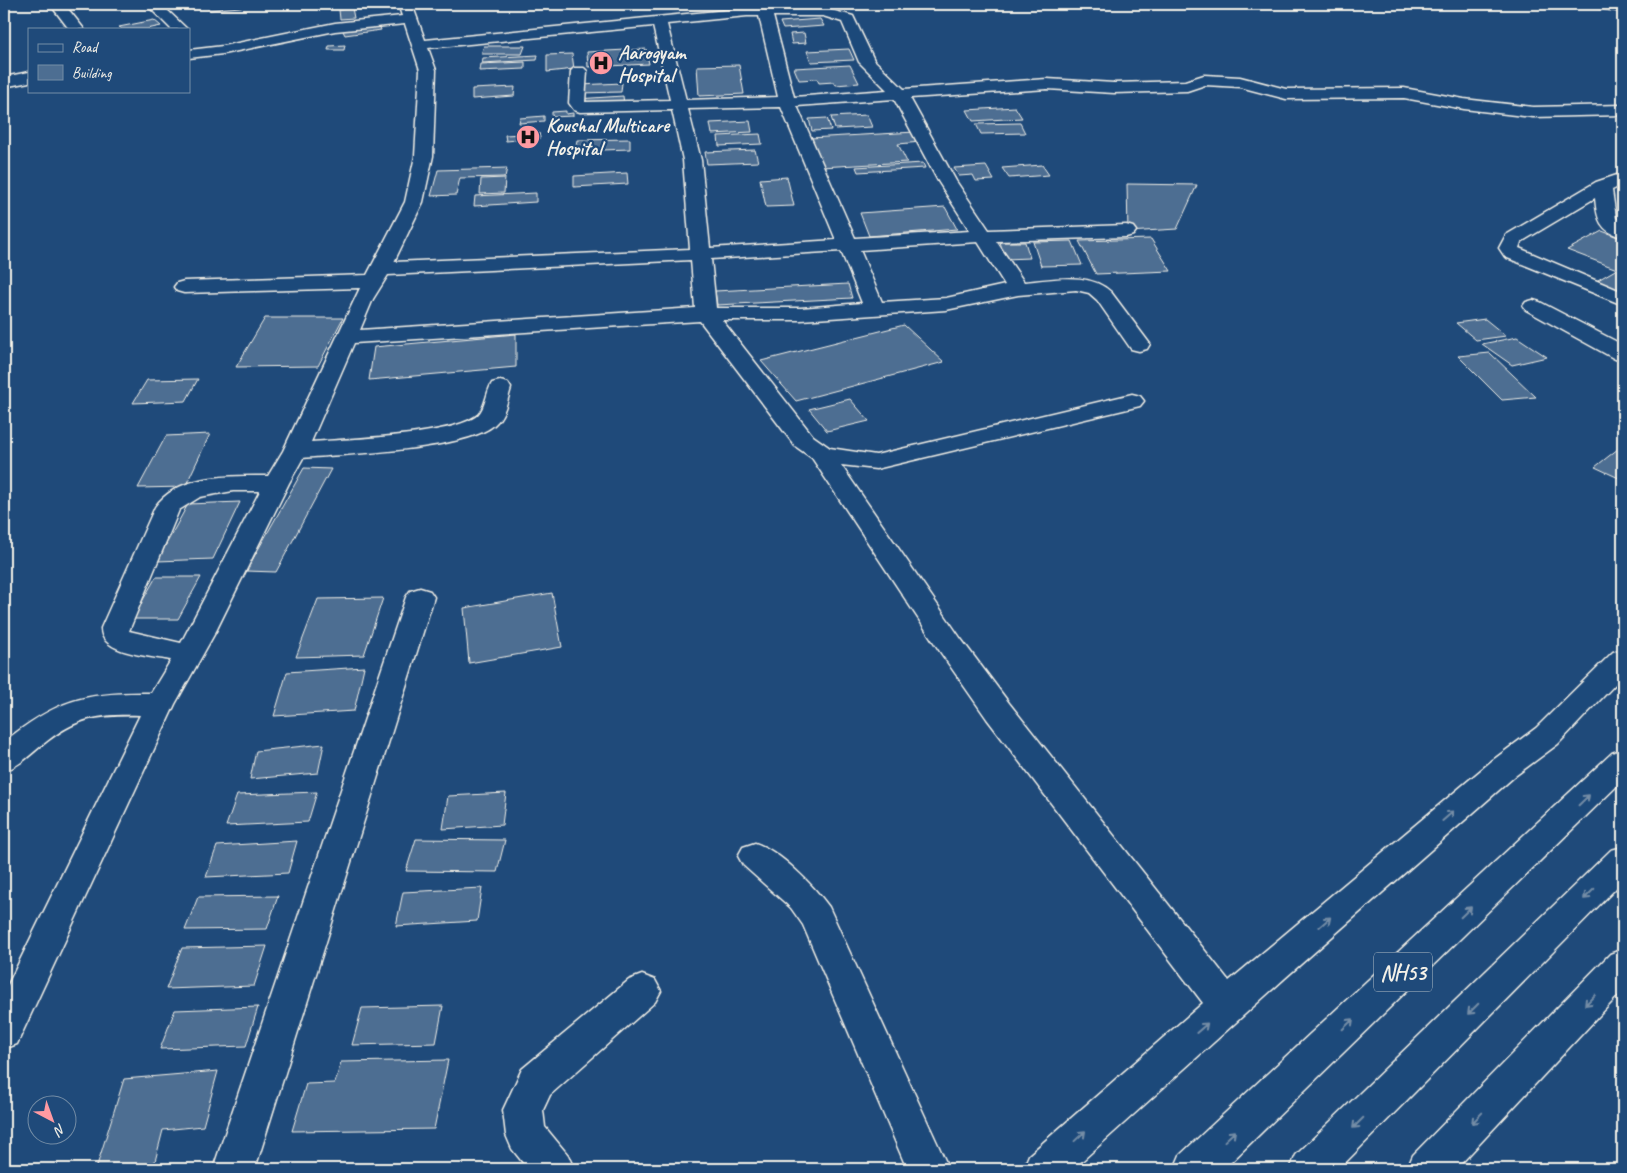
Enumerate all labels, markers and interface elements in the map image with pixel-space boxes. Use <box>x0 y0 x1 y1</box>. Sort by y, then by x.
legend <box>28 28 190 92</box>
text: Road <box>72 38 99 57</box>
place label: Aarogyam Hospital <box>618 40 687 88</box>
hospital icon: Aarogyam Hospital <box>588 50 614 76</box>
text: Building <box>72 64 112 83</box>
place label: Koushal Multicare Hospital <box>546 113 671 161</box>
hospital icon: Koushal Multicare Hospital <box>515 124 541 150</box>
one-way arrow <box>1577 794 1590 806</box>
one-way arrow <box>1442 811 1455 822</box>
one-way arrow <box>1583 888 1595 900</box>
one-way arrow <box>1459 906 1472 918</box>
one-way arrow <box>1318 916 1331 928</box>
road number: NH53 <box>1374 952 1432 992</box>
one-way arrow <box>1584 994 1596 1006</box>
one-way arrow <box>1467 1003 1479 1015</box>
one-way arrow <box>1342 1018 1354 1030</box>
one-way arrow <box>1195 1022 1208 1034</box>
north arrow <box>28 1096 78 1146</box>
one-way arrow <box>1471 1111 1483 1124</box>
one-way arrow <box>1351 1117 1364 1129</box>
text: N <box>50 1120 69 1140</box>
one-way arrow <box>1074 1130 1087 1142</box>
one-way arrow <box>1224 1130 1237 1142</box>

